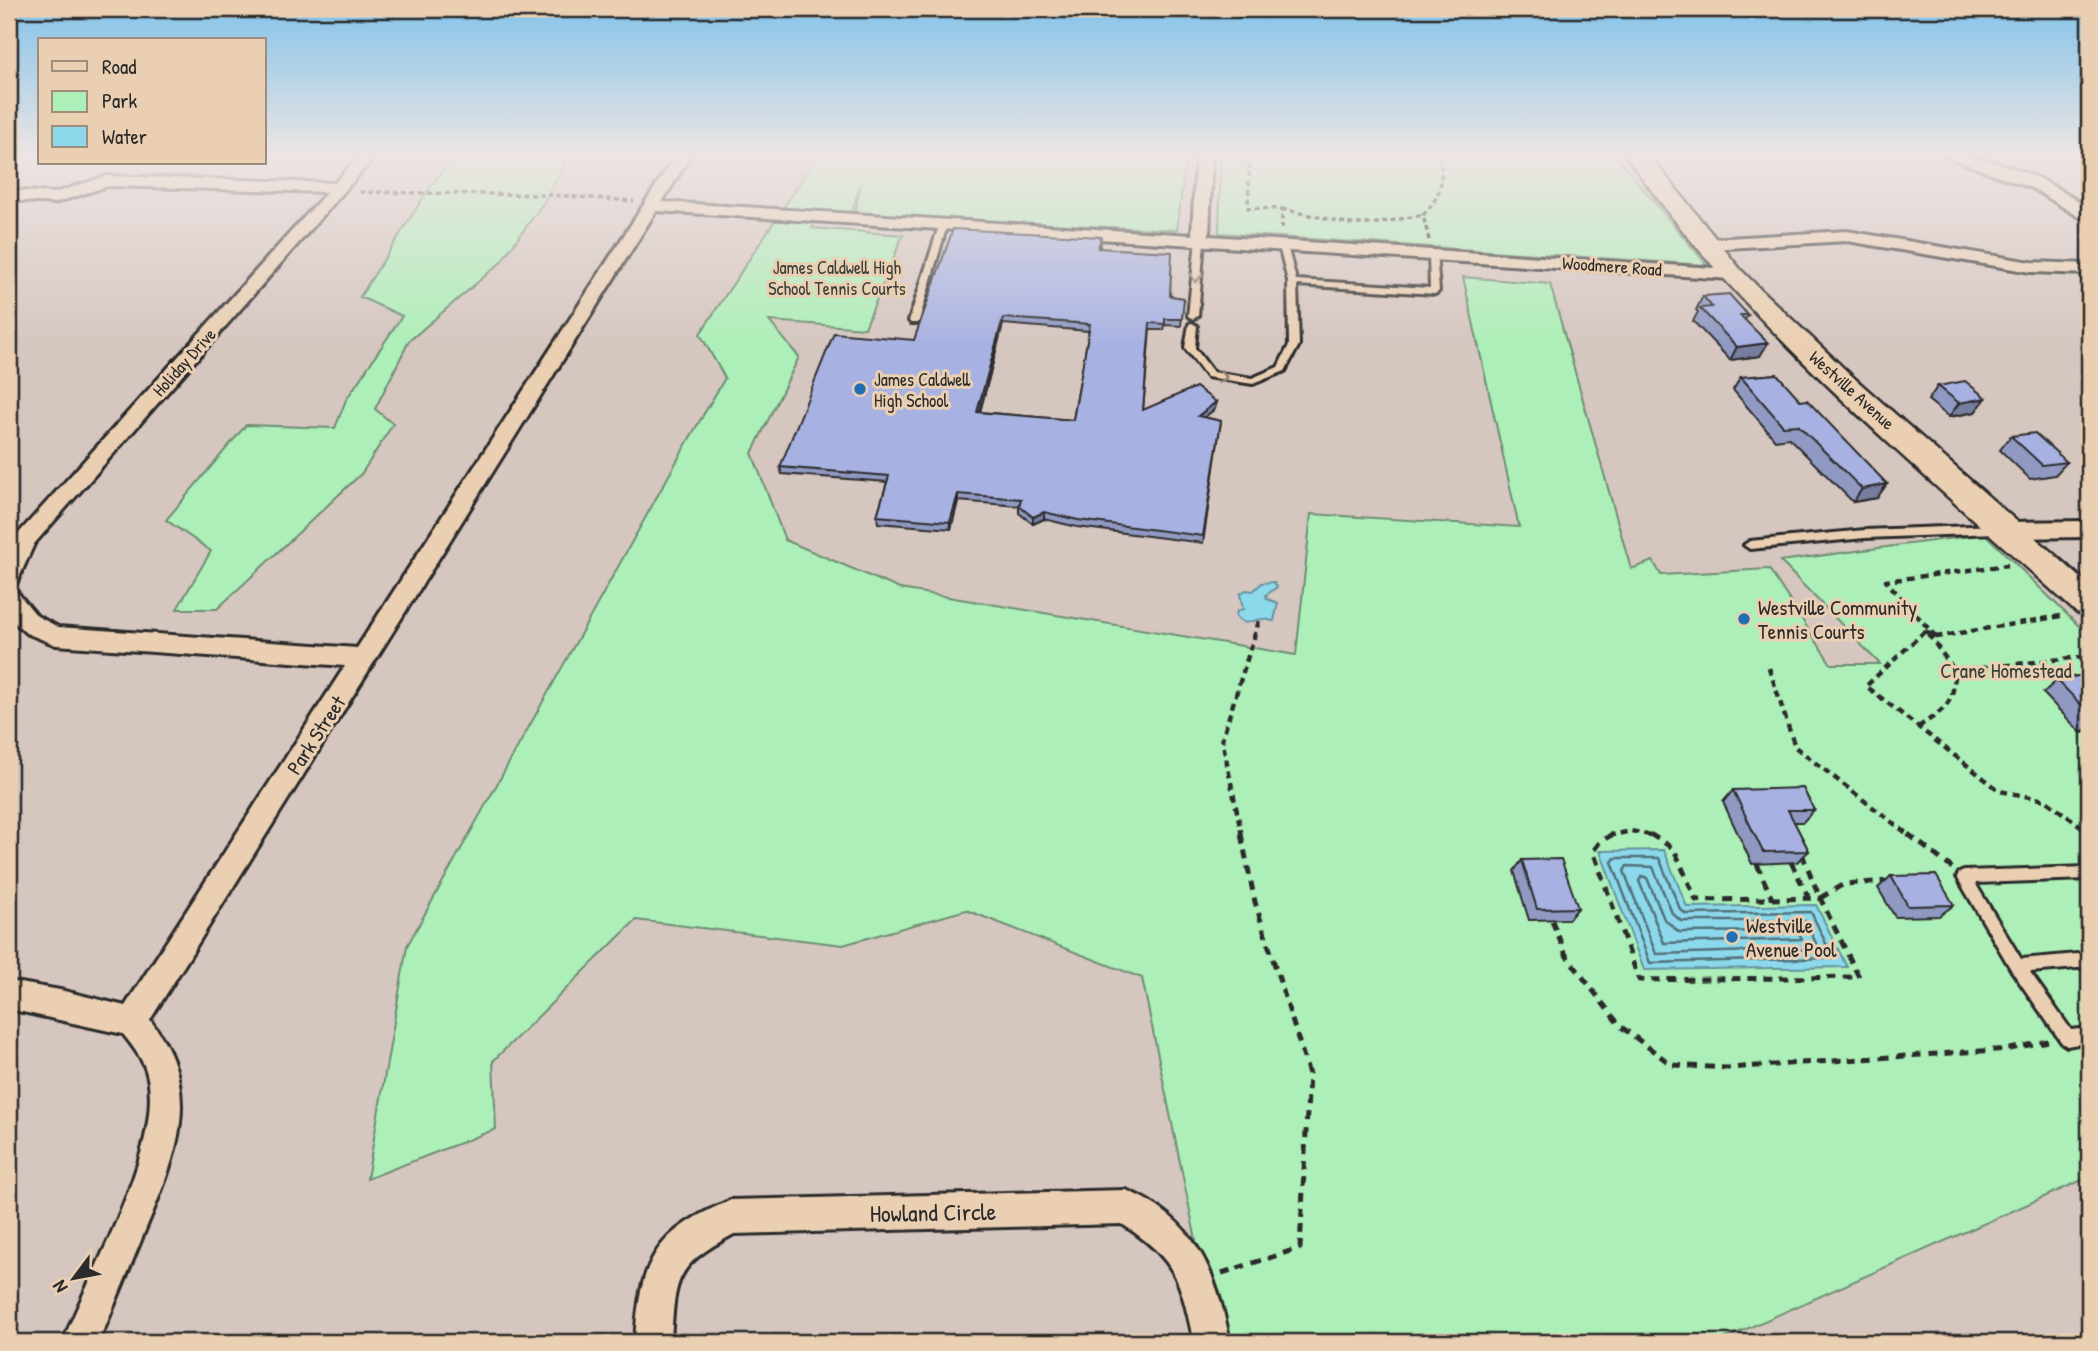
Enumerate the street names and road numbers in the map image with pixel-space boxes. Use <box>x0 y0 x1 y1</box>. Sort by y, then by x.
street label: Woodmere Road <box>1561 250 1663 282</box>
street label: Holiday Drive <box>147 322 221 402</box>
street label: Westville Avenue <box>1804 345 1900 435</box>
street label: Park Street <box>280 689 353 780</box>
street label: Howland Circle <box>869 1195 997 1229</box>

